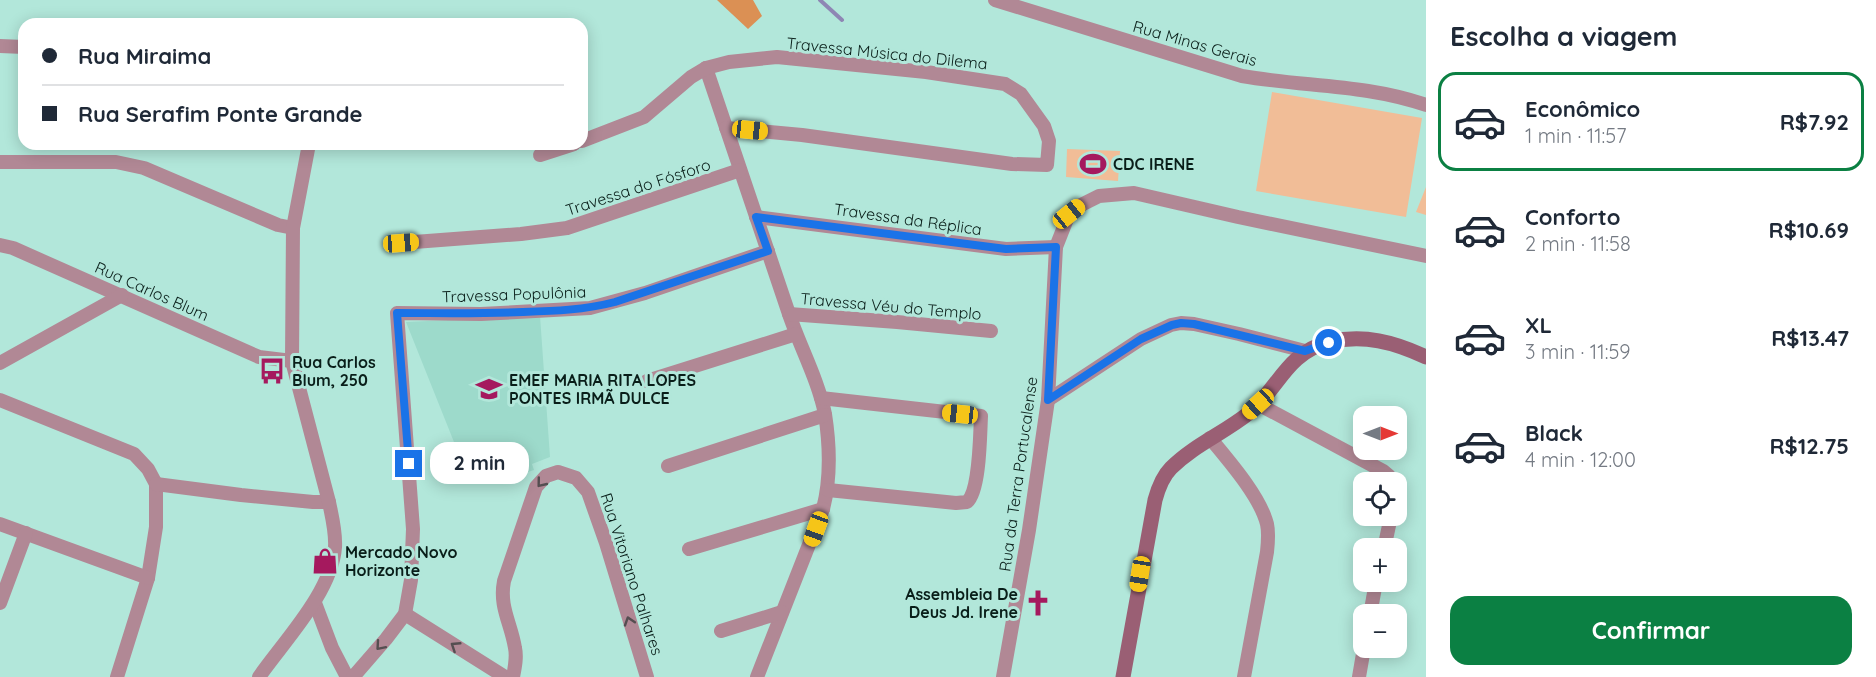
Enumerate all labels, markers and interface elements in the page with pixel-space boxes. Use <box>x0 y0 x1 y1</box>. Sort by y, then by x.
street label: Rua Minas Gerais <box>1131 16 1259 70</box>
text: Escolha a viagem <box>1450 19 1678 53</box>
street label: Travessa Música do Dilema <box>786 33 988 73</box>
text: Rua Miraima <box>78 42 211 70</box>
icon: car <box>1453 95 1507 149</box>
text: Econômico <box>1525 95 1640 123</box>
text: Rua Serafim Ponte Grande <box>78 100 362 128</box>
text: R$7.92 <box>1780 108 1849 136</box>
car <box>731 119 769 141</box>
text: 1 min · 11:57 <box>1525 123 1626 148</box>
sports icon: CDC IRENE <box>1078 149 1108 179</box>
street label: Travessa do Fósforo <box>563 154 713 220</box>
place label: CDC IRENE <box>1113 154 1194 174</box>
car <box>1049 196 1089 232</box>
street label: Travessa da Réplica <box>833 199 983 239</box>
icon: car <box>1453 203 1507 257</box>
text: Conforto <box>1525 203 1620 231</box>
text: R$10.69 <box>1769 216 1849 244</box>
text: 2 min · 11:58 <box>1525 231 1631 256</box>
car <box>382 233 420 253</box>
street label: Rua Carlos Blum <box>92 257 212 325</box>
street label: Travessa Populônia <box>442 281 586 307</box>
street label: Travessa Véu do Templo <box>800 288 982 324</box>
icon: car <box>1453 311 1507 365</box>
text: XL <box>1525 311 1552 339</box>
text: R$13.47 <box>1771 324 1849 352</box>
route start <box>1315 329 1342 356</box>
text: 3 min · 11:59 <box>1525 339 1630 364</box>
place label: Rua Carlos Blum, 250 <box>292 352 376 390</box>
bus stop icon: Rua Carlos Blum, 250 <box>257 356 287 386</box>
place label: EMEF MARIA RITA LOPES PONTES IRMÃ DULCE <box>509 370 696 408</box>
school or university icon: EMEF MARIA RITA LOPES PONTES IRMÃ DULCE <box>474 374 504 404</box>
street label: Rua da Terra Portucalense <box>994 375 1042 573</box>
car <box>1239 385 1277 423</box>
car <box>941 403 979 425</box>
north arrow <box>1353 406 1407 460</box>
map controls <box>1353 406 1407 658</box>
icon: car <box>1453 419 1507 473</box>
text: Black <box>1525 419 1583 447</box>
text: R$12.75 <box>1769 432 1849 460</box>
callout: 2 min <box>430 443 529 485</box>
text: 4 min · 12:00 <box>1525 447 1636 472</box>
route end <box>395 450 422 477</box>
text: 2 min <box>453 450 506 475</box>
button: locate <box>1353 472 1407 526</box>
one-way arrow <box>538 476 549 487</box>
street label: Rua Vitoriano Palhares <box>596 490 668 658</box>
car <box>801 509 831 549</box>
button: + <box>1353 538 1407 592</box>
place label: Mercado Novo Horizonte <box>345 542 458 580</box>
shop icon: Mercado Novo Horizonte <box>310 546 340 576</box>
car <box>1128 555 1152 593</box>
place label: Assembleia De Deus Jd. Irene <box>905 584 1018 622</box>
church icon: Assembleia De Deus Jd. Irene <box>1023 588 1053 618</box>
button: Confirmar <box>1450 596 1852 665</box>
button: − <box>1353 604 1407 658</box>
one-way arrow <box>624 616 636 627</box>
one-way arrow <box>376 639 387 650</box>
one-way arrow <box>451 642 461 654</box>

